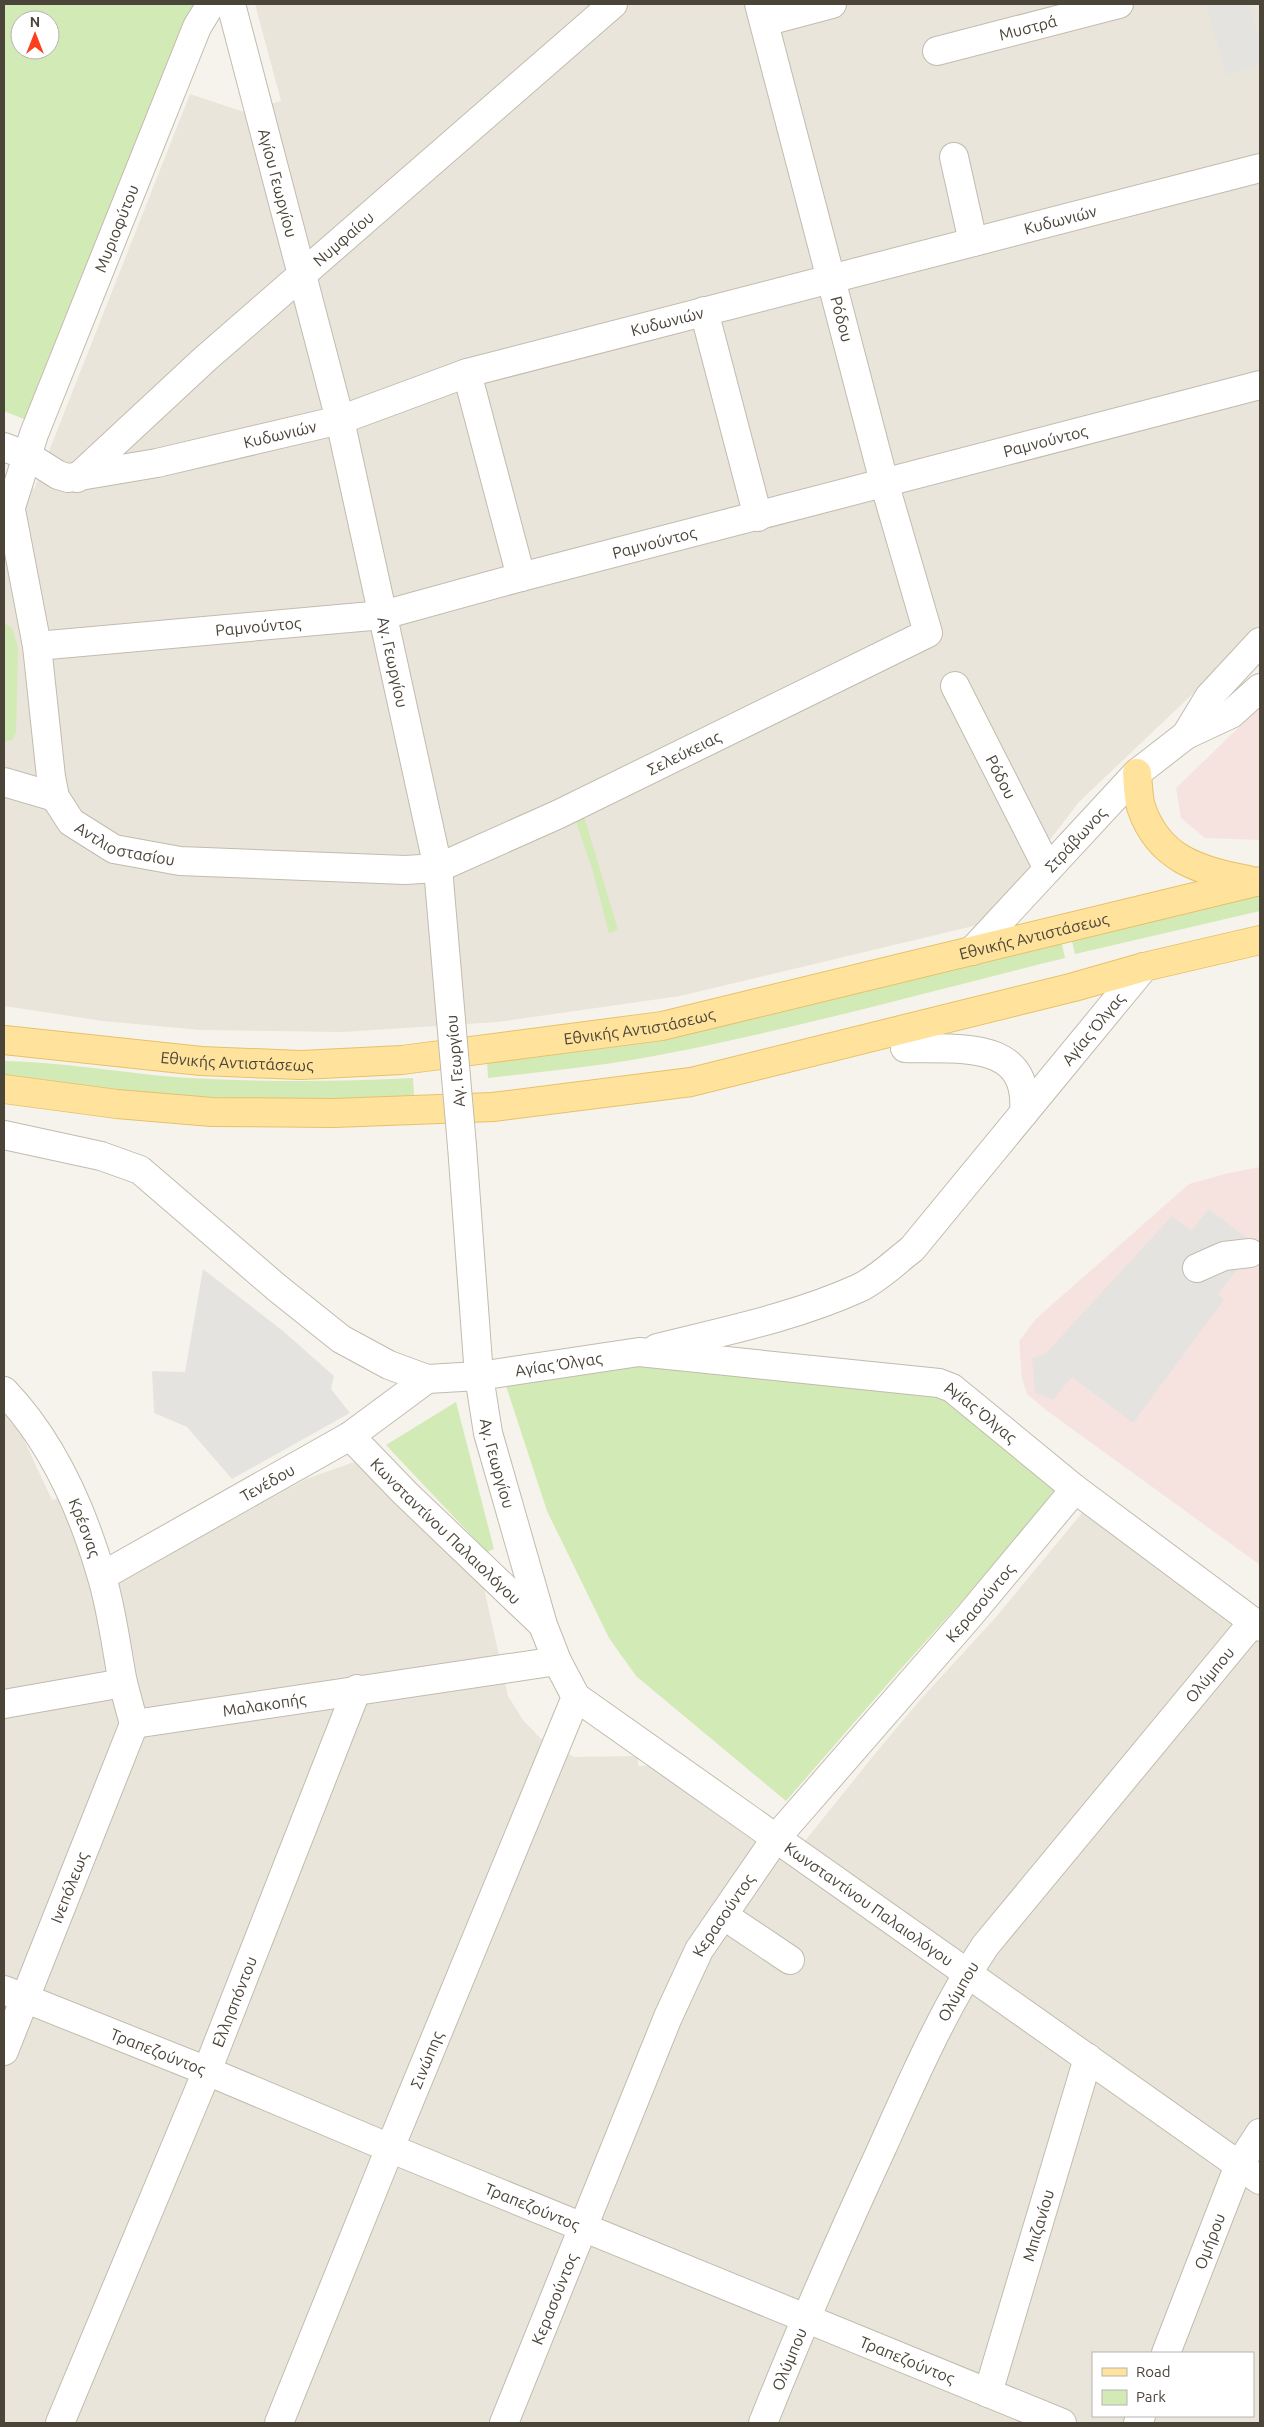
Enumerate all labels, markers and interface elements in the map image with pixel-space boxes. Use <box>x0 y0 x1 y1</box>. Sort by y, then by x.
north arrow <box>10 10 60 60</box>
street label: Μυστρά <box>997 11 1059 44</box>
text: N <box>30 14 40 30</box>
street label: Αγίου Γεωργίου <box>255 127 301 239</box>
street label: Μυριοφύτου <box>91 182 142 275</box>
street label: Κυδωνιών <box>1022 202 1099 238</box>
street label: Νυμφαίου <box>309 208 377 270</box>
street label: Ρόδου <box>827 294 857 344</box>
street label: Κυδωνιών <box>629 303 706 339</box>
street label: Κυδωνιών <box>241 417 318 451</box>
street label: Ραμνούντος <box>1001 421 1089 460</box>
street label: Ραμνούντος <box>610 523 698 562</box>
street label: Ραμνούντος <box>214 613 302 639</box>
street label: Αγ. Γεωργίου <box>374 615 412 709</box>
street label: Σελεύκειας <box>644 727 724 778</box>
street label: Ρόδου <box>983 752 1020 802</box>
street label: Στράβωνος <box>1041 803 1110 876</box>
street label: Αντλιοστασίου <box>72 818 176 869</box>
street label: Εθνικής Αντιστάσεως <box>957 909 1110 963</box>
street label: Αγίας Όλγας <box>1058 989 1129 1069</box>
street label: Εθνικής Αντιστάσεως <box>563 1005 717 1048</box>
street label: Αγ. Γεωργίου <box>442 1014 468 1108</box>
street label: Εθνικής Αντιστάσεως <box>160 1048 314 1075</box>
street label: Αγίας Όλγας <box>514 1349 604 1379</box>
street label: Αγίας Όλγας <box>942 1377 1020 1447</box>
street label: Αγ. Γεωργίου <box>477 1417 518 1510</box>
street label: Κωνσταντίνου Παλαιολόγου <box>367 1454 525 1608</box>
street label: Τενέδου <box>237 1460 298 1505</box>
street label: Κρέσνας <box>65 1495 104 1560</box>
street label: Κερασούντος <box>942 1560 1019 1645</box>
street label: Ολύμπου <box>1182 1643 1238 1706</box>
street label: Μαλακοπής <box>221 1689 307 1720</box>
street label: Κωνσταντίνου Παλαιολόγου <box>781 1838 957 1969</box>
street label: Ινεπόλεως <box>47 1849 92 1926</box>
street label: Κερασούντος <box>688 1870 759 1959</box>
street label: Ελλησπόντου <box>208 1954 260 2050</box>
street label: Ολύμπου <box>934 1958 982 2024</box>
street label: Τραπεζούντος <box>108 2024 208 2080</box>
street label: Σινώπης <box>407 2028 447 2091</box>
street label: Τραπεζούντος <box>482 2179 582 2235</box>
street label: Μπιζανίου <box>1019 2187 1057 2263</box>
street label: Ομήρου <box>1190 2210 1228 2272</box>
street label: Κερασούντος <box>528 2251 582 2347</box>
street label: Ολύμπου <box>768 2325 810 2393</box>
street label: Τραπεζούντος <box>857 2332 957 2388</box>
legend <box>1092 2352 1254 2417</box>
text: Road <box>1136 2363 1171 2380</box>
text: Park <box>1136 2388 1166 2405</box>

